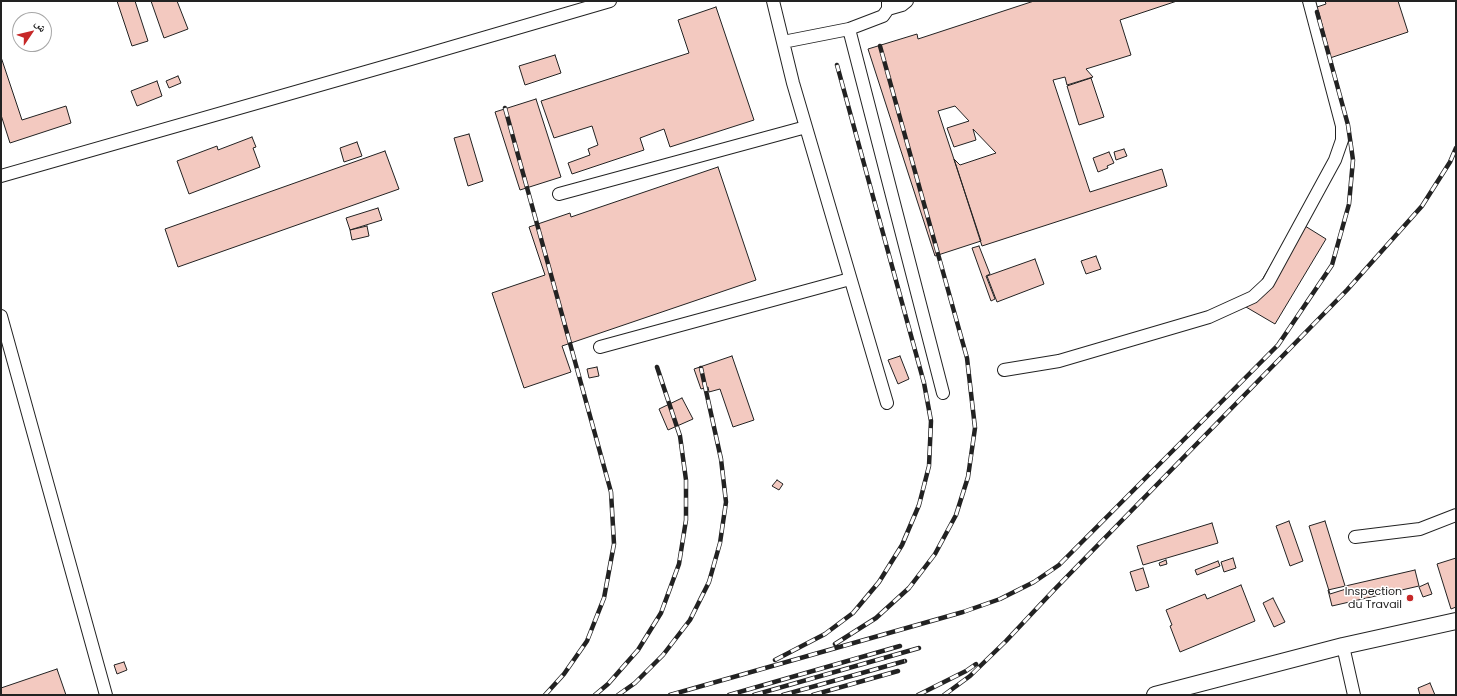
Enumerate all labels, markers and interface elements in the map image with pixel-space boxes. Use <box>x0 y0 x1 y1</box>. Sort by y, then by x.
north arrow <box>12 12 52 52</box>
text: ش <box>31 16 51 35</box>
place label: Inspection du Travail <box>1345 585 1402 611</box>
marker: Inspection du Travail <box>1405 593 1415 603</box>

